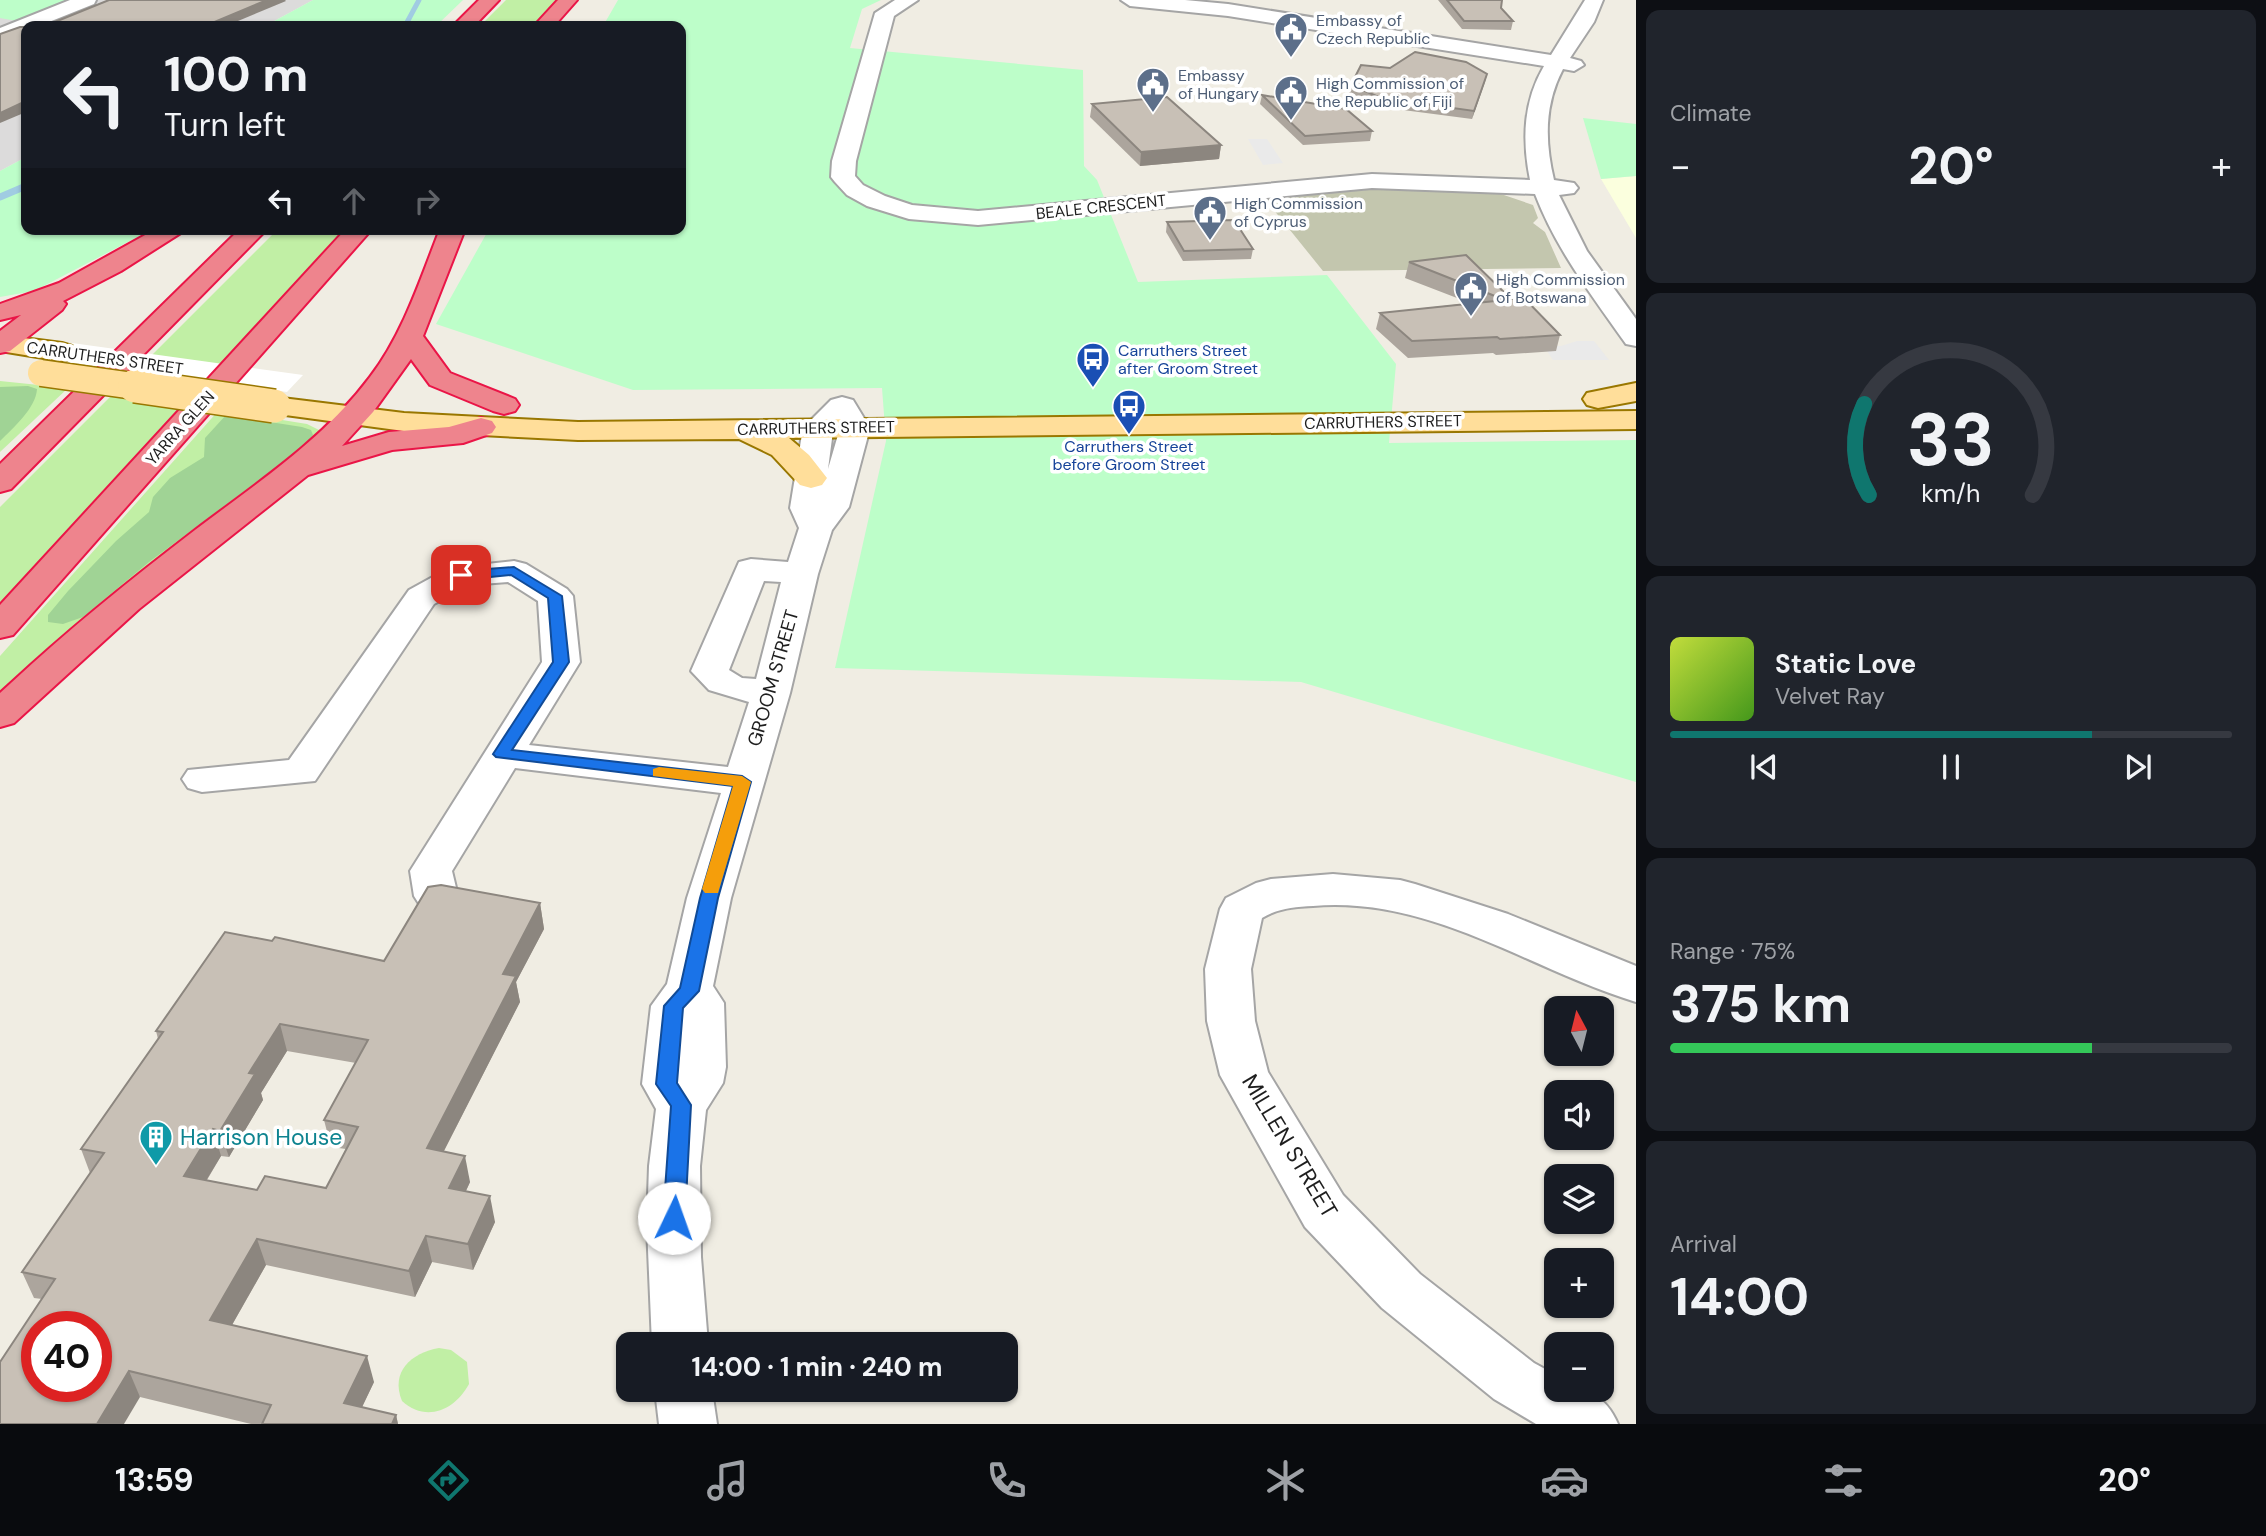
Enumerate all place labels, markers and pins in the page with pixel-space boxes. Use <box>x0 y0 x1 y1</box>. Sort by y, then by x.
public building icon: Embassy of Czech Republic <box>1272 10 1310 59</box>
place label: Embassy of Czech Republic <box>1316 10 1430 49</box>
public building icon: Embassy of Hungary <box>1134 65 1172 114</box>
place label: Embassy of Hungary <box>1178 65 1259 104</box>
public building icon: High Commission of the Republic of Fiji <box>1272 73 1310 122</box>
place label: High Commission of the Republic of Fiji <box>1316 73 1464 112</box>
public building icon: High Commission of Cyprus <box>1191 193 1229 242</box>
place label: High Commission of Cyprus <box>1234 193 1363 232</box>
public building icon: High Commission of Botswana <box>1452 269 1490 318</box>
place label: High Commission of Botswana <box>1496 269 1625 308</box>
bus stop icon: Carruthers Street after Groom Street <box>1074 340 1112 389</box>
place label: Carruthers Street after Groom Street <box>1118 340 1258 379</box>
bus stop icon: Carruthers Street before Groom Street <box>1110 387 1148 436</box>
place label: Carruthers Street before Groom Street <box>1052 436 1206 475</box>
pin <box>431 545 491 605</box>
building icon: Harrison House <box>137 1118 175 1167</box>
place label: Harrison House <box>180 1122 342 1152</box>

